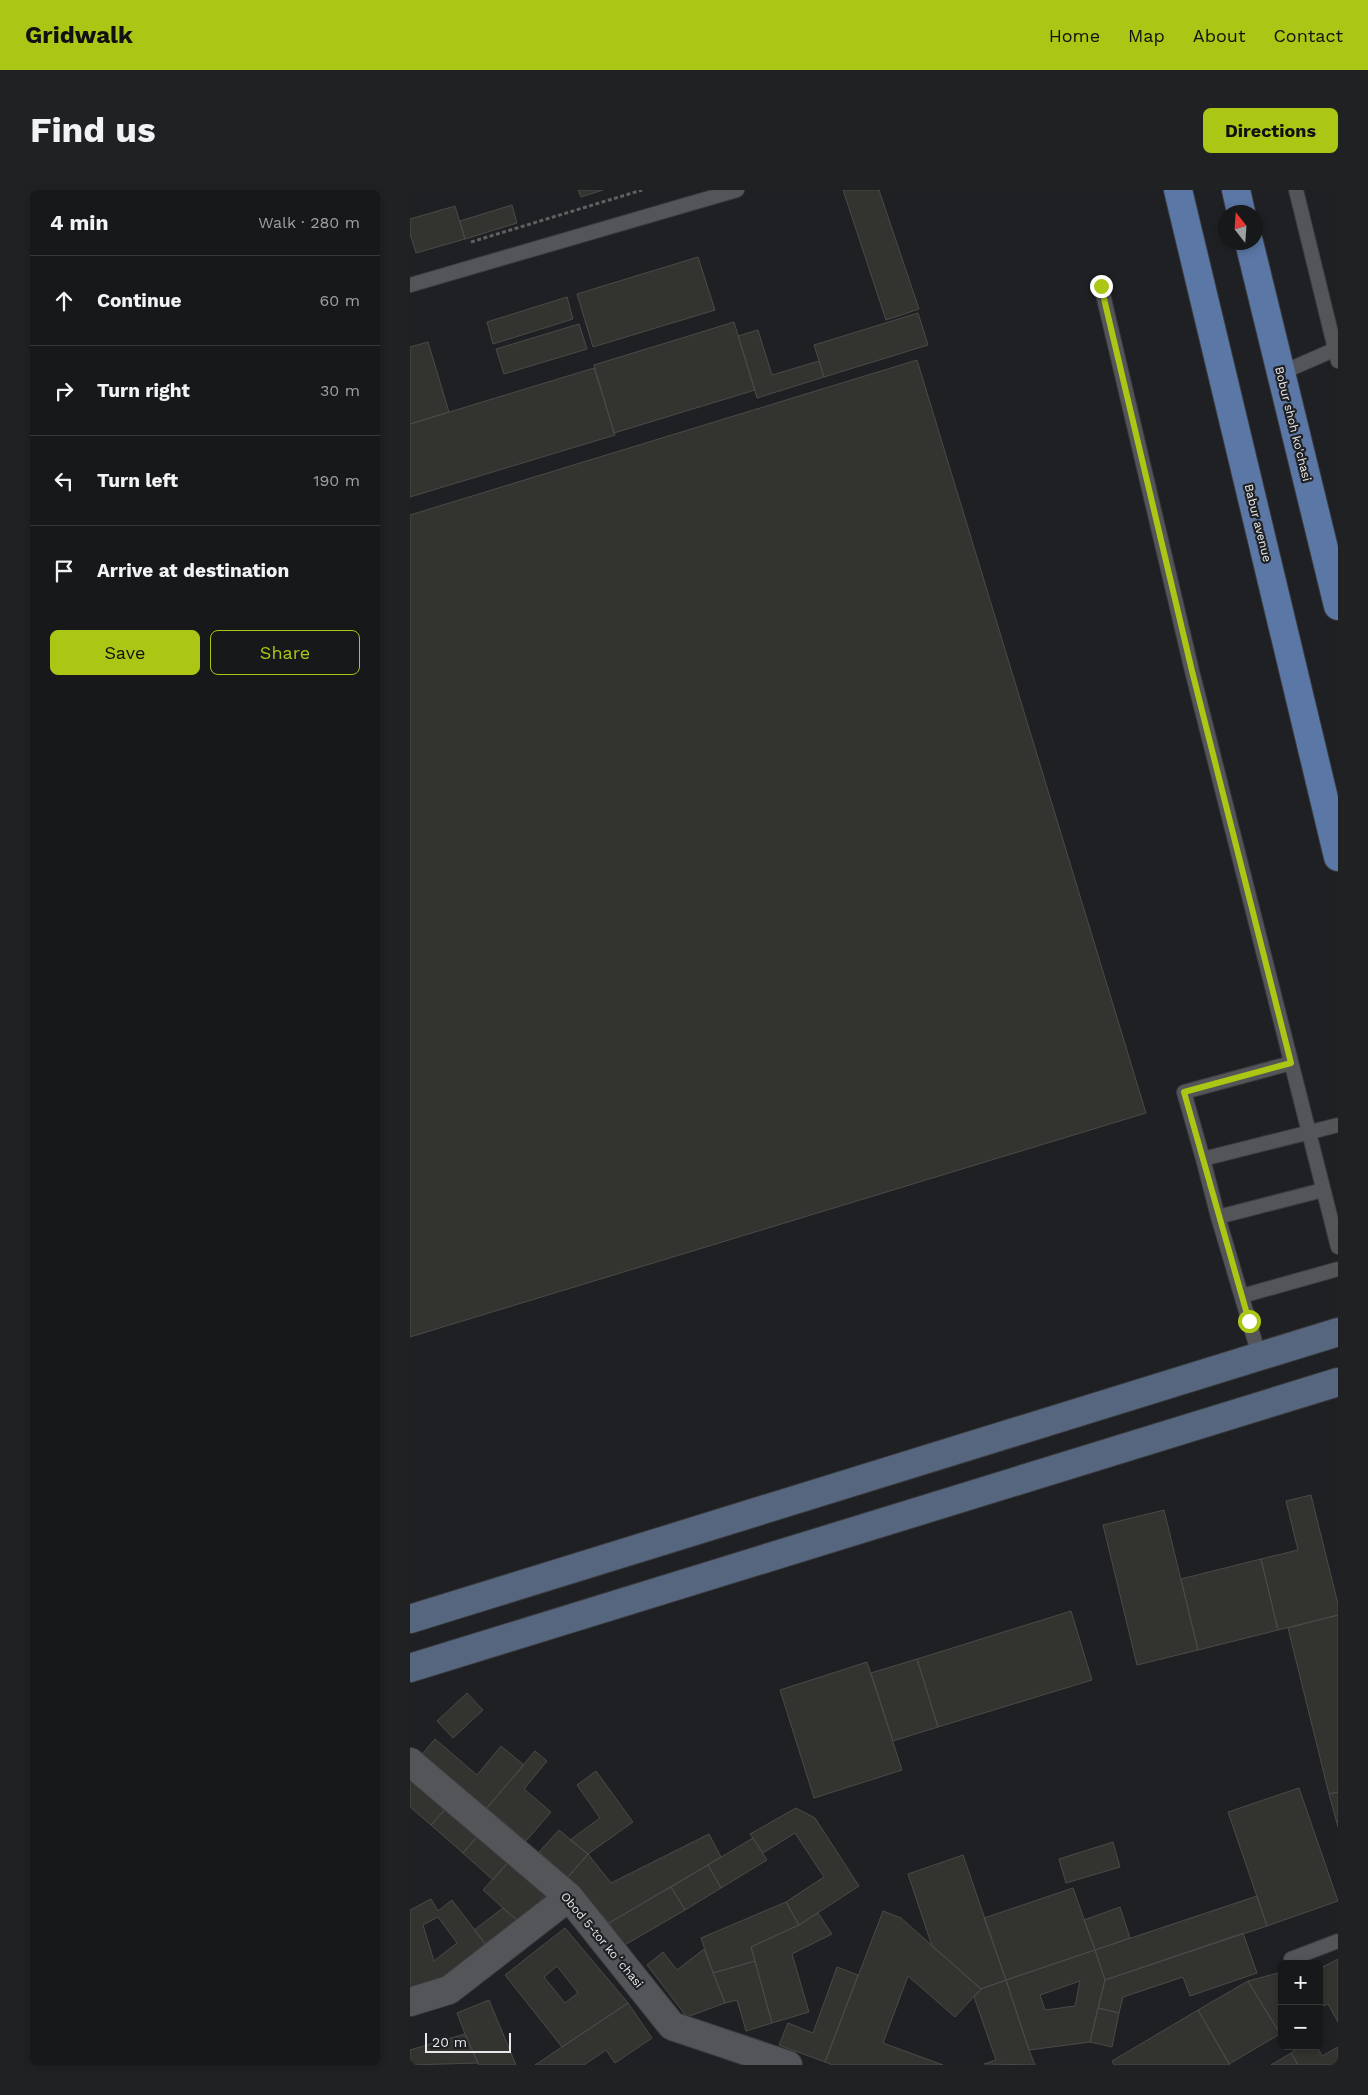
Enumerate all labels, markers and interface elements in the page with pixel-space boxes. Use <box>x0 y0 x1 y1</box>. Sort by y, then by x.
text: Gridwalk <box>25 21 133 49</box>
text: Home <box>1049 25 1100 46</box>
text: Map <box>1128 25 1165 46</box>
text: About <box>1193 25 1245 46</box>
text: Contact <box>1273 25 1343 46</box>
button: Directions <box>1203 108 1338 153</box>
text: Find us <box>30 109 156 151</box>
north arrow <box>1218 205 1263 250</box>
text: 4 min <box>50 210 108 235</box>
text: Walk · 280 m <box>258 213 360 232</box>
route end <box>1090 275 1113 298</box>
icon: ahead <box>50 287 78 315</box>
text: Continue <box>97 289 181 312</box>
text: 60 m <box>320 291 360 310</box>
street label: Bobur shoh ko'chasi <box>1272 365 1314 483</box>
icon: right <box>50 377 78 405</box>
text: Turn right <box>97 379 190 402</box>
text: 30 m <box>320 381 360 400</box>
icon: left <box>50 467 78 495</box>
text: Turn left <box>97 469 178 492</box>
text: 190 m <box>313 471 360 490</box>
street label: Babur avenue <box>1242 483 1274 563</box>
icon: arrive <box>50 557 78 585</box>
text: Arrive at destination <box>97 559 289 582</box>
button: Save <box>50 630 200 675</box>
button: Share <box>210 630 360 675</box>
route start <box>1238 1310 1261 1333</box>
street label: Obod 5-tor koʻchasi <box>558 1889 646 1991</box>
map controls <box>1278 1960 1323 2050</box>
button: + <box>1278 1960 1323 2005</box>
button: − <box>1278 2005 1323 2050</box>
scale bar <box>425 2030 511 2053</box>
text: 20 m <box>432 2034 467 2050</box>

